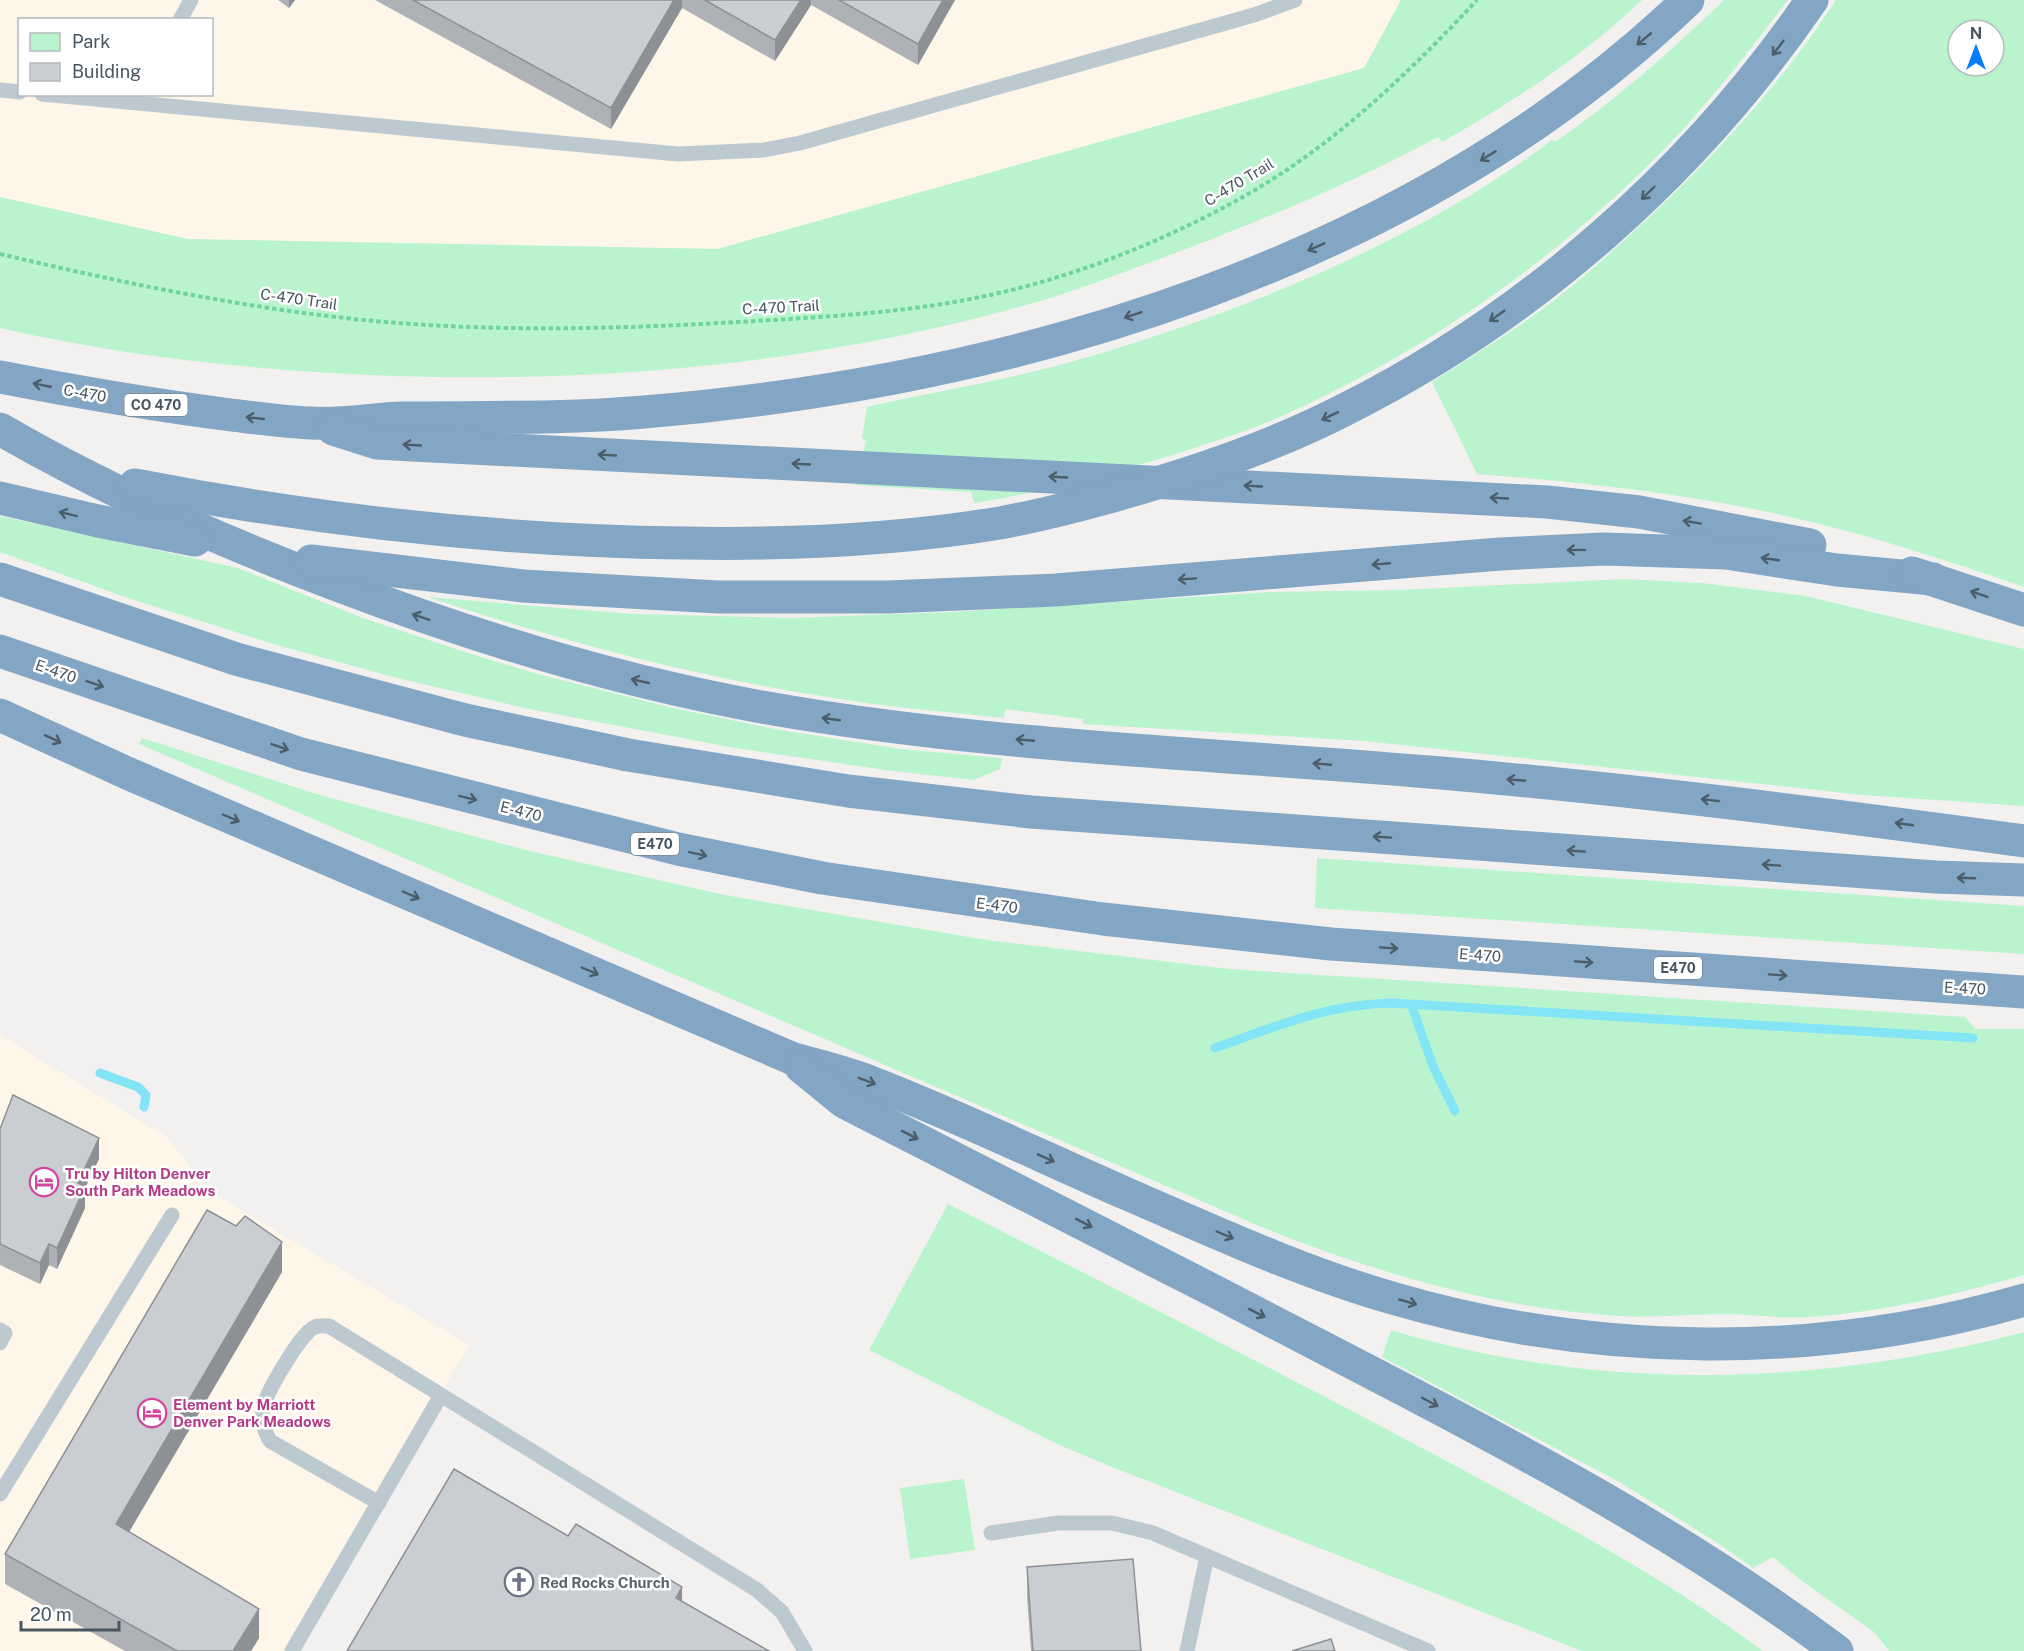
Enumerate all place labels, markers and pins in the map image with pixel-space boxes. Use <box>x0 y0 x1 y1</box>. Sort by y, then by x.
place label: Tru by Hilton Denver South Park Meadows <box>65 1165 215 1199</box>
hotel icon: Tru by Hilton Denver South Park Meadows <box>28 1166 60 1198</box>
place label: Element by Marriott Denver Park Meadows <box>173 1396 331 1430</box>
hotel icon: Element by Marriott Denver Park Meadows <box>136 1397 168 1429</box>
church icon: Red Rocks Church <box>503 1566 535 1598</box>
place label: Red Rocks Church <box>540 1574 670 1591</box>

